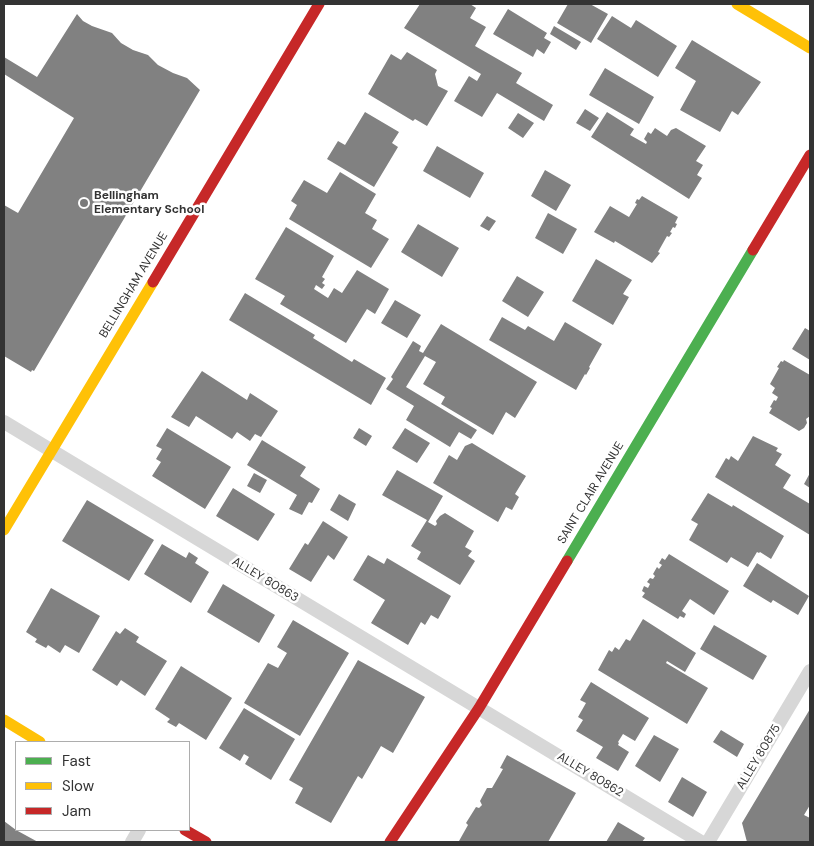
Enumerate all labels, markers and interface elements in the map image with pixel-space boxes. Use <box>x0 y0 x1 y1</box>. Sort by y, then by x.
place label: Bellingham Elementary School <box>94 189 204 217</box>
marker: Bellingham Elementary School <box>78 197 90 209</box>
street label: BELLINGHAM AVENUE <box>97 230 171 340</box>
street label: SAINT CLAIR AVENUE <box>555 439 627 547</box>
street label: ALLEY 80863 <box>229 555 301 605</box>
street label: ALLEY 80875 <box>734 722 784 792</box>
legend <box>15 741 190 831</box>
street label: ALLEY 80862 <box>554 750 626 800</box>
text: Fast <box>62 751 91 771</box>
text: Slow <box>62 776 94 796</box>
text: Jam <box>62 801 91 821</box>

